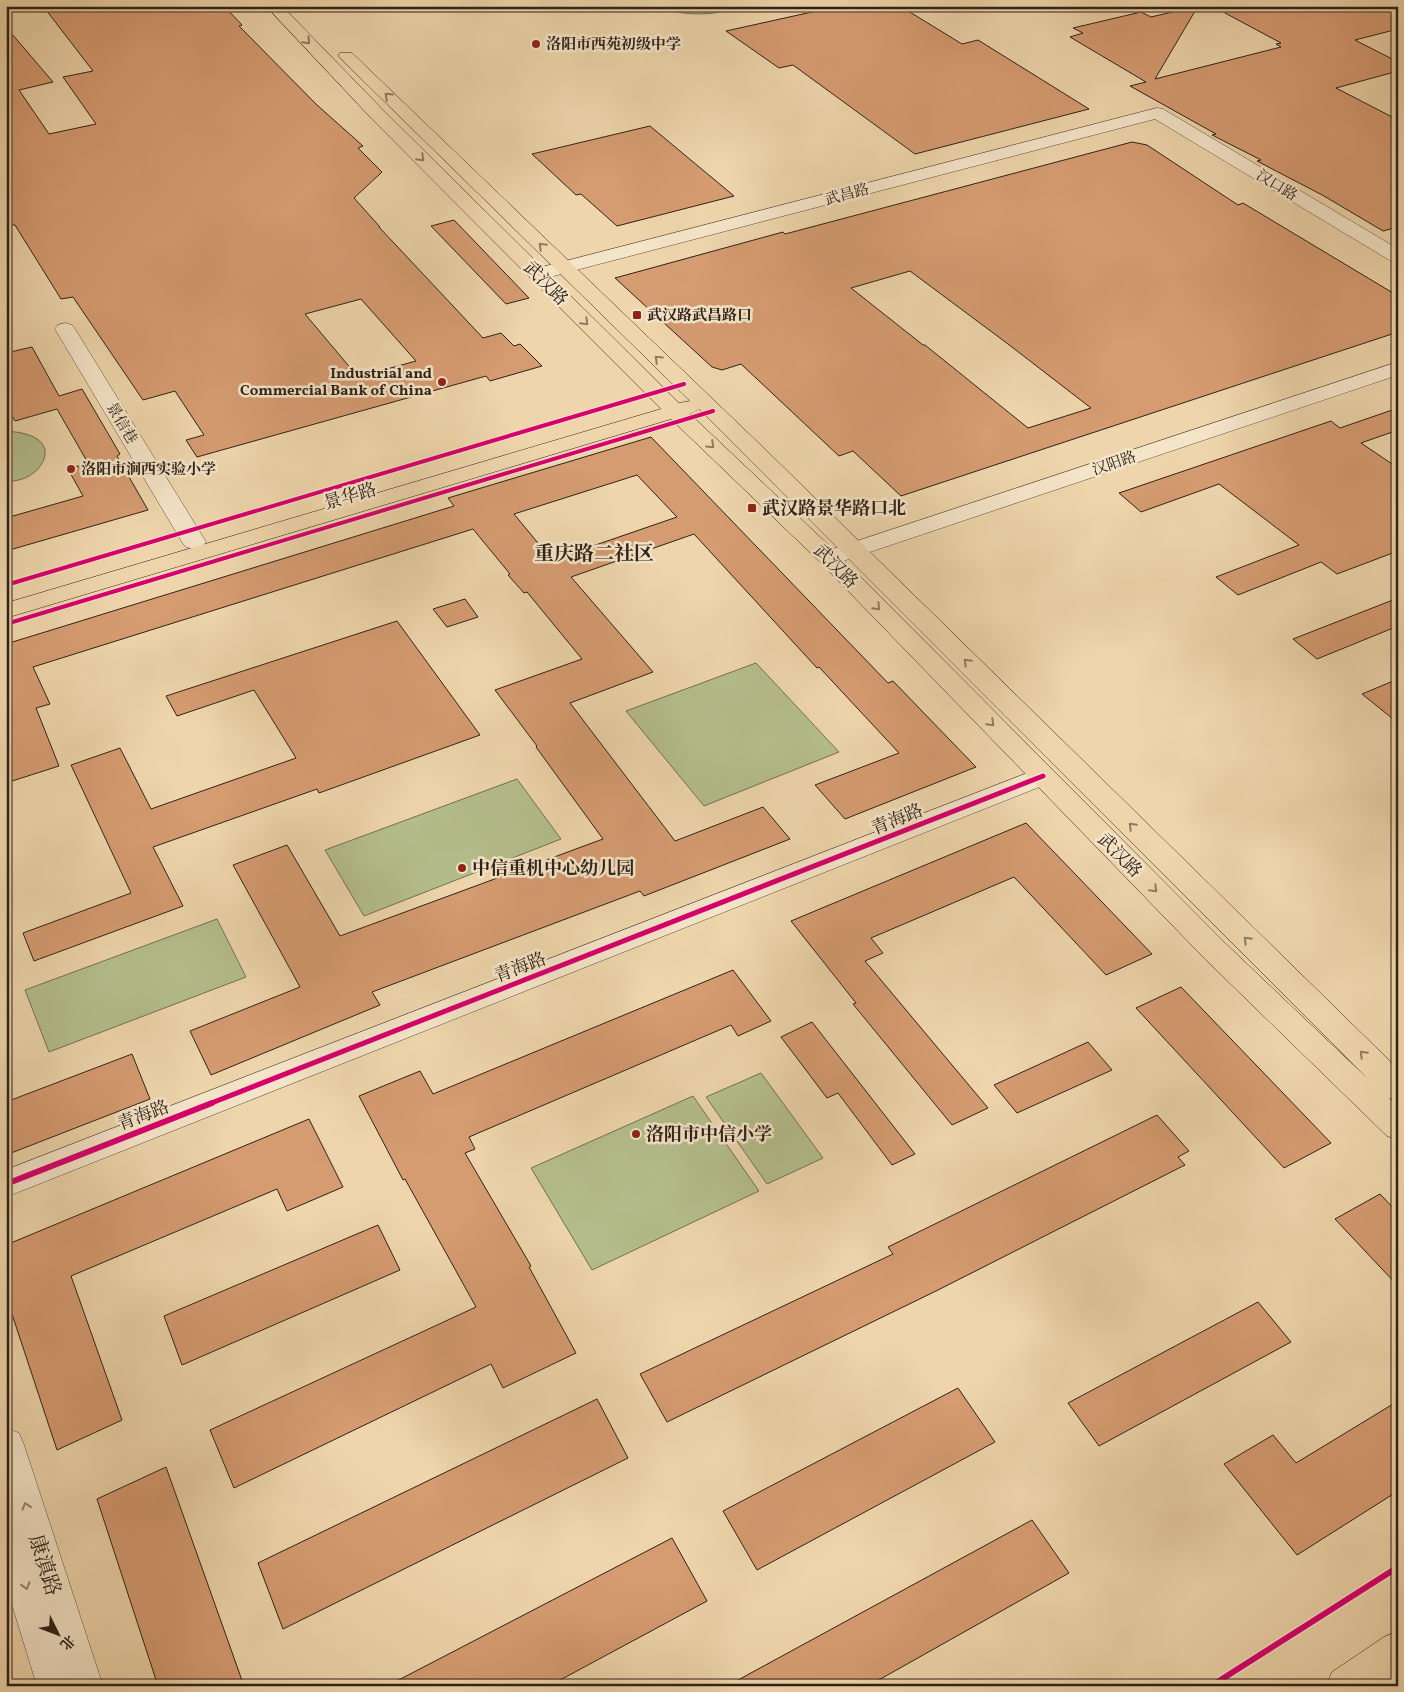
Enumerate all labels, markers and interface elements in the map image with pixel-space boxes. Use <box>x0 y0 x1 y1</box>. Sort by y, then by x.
place label: 洛阳市西苑初级中学 <box>546 35 681 56</box>
one-way arrow <box>301 36 310 45</box>
marker: 洛阳市西苑初级中学 <box>530 38 542 50</box>
one-way arrow <box>384 93 393 102</box>
one-way arrow <box>415 152 424 161</box>
street label: 汉口路 <box>1252 166 1301 207</box>
street label: 武昌路 <box>823 179 872 211</box>
one-way arrow <box>539 243 548 252</box>
street label: 武汉路 <box>517 256 573 312</box>
place label: 武汉路武昌路口 <box>647 306 752 327</box>
marker: 武汉路武昌路口 <box>631 309 643 321</box>
one-way arrow <box>580 316 589 325</box>
one-way arrow <box>655 356 664 365</box>
place label: Industrial and Commercial Bank of China <box>240 364 432 402</box>
marker: Industrial and Commercial Bank of China <box>436 376 448 388</box>
street label: 景信巷 <box>100 399 141 448</box>
one-way arrow <box>705 439 714 448</box>
street label: 汉阳路 <box>1090 447 1139 482</box>
place label: 洛阳市涧西实验小学 <box>81 460 216 481</box>
marker: 洛阳市涧西实验小学 <box>65 463 77 475</box>
street label: 景华路 <box>321 478 380 517</box>
place label: 武汉路景华路口北 <box>762 497 906 522</box>
marker: 武汉路景华路口北 <box>746 502 758 514</box>
street label: 武汉路 <box>807 539 863 595</box>
district label: 重庆路二社区 <box>534 541 654 569</box>
one-way arrow <box>871 602 880 611</box>
one-way arrow <box>964 659 973 668</box>
one-way arrow <box>985 718 994 727</box>
street label: 青海路 <box>868 799 927 842</box>
one-way arrow <box>1129 823 1138 832</box>
street label: 武汉路 <box>1091 828 1147 884</box>
place label: 中信重机中心幼儿园 <box>472 857 634 882</box>
marker: 中信重机中心幼儿园 <box>456 862 468 874</box>
one-way arrow <box>1149 883 1158 892</box>
one-way arrow <box>1244 937 1253 946</box>
street label: 青海路 <box>491 947 550 990</box>
one-way arrow <box>1360 1051 1369 1060</box>
street label: 青海路 <box>114 1095 173 1138</box>
place label: 洛阳市中信小学 <box>646 1123 772 1148</box>
marker: 洛阳市中信小学 <box>630 1128 642 1140</box>
one-way arrow <box>22 1502 32 1510</box>
street label: 康滇路 <box>20 1531 67 1600</box>
one-way arrow <box>20 1581 30 1589</box>
north arrow <box>32 1610 82 1660</box>
text: 北 <box>55 1630 78 1653</box>

